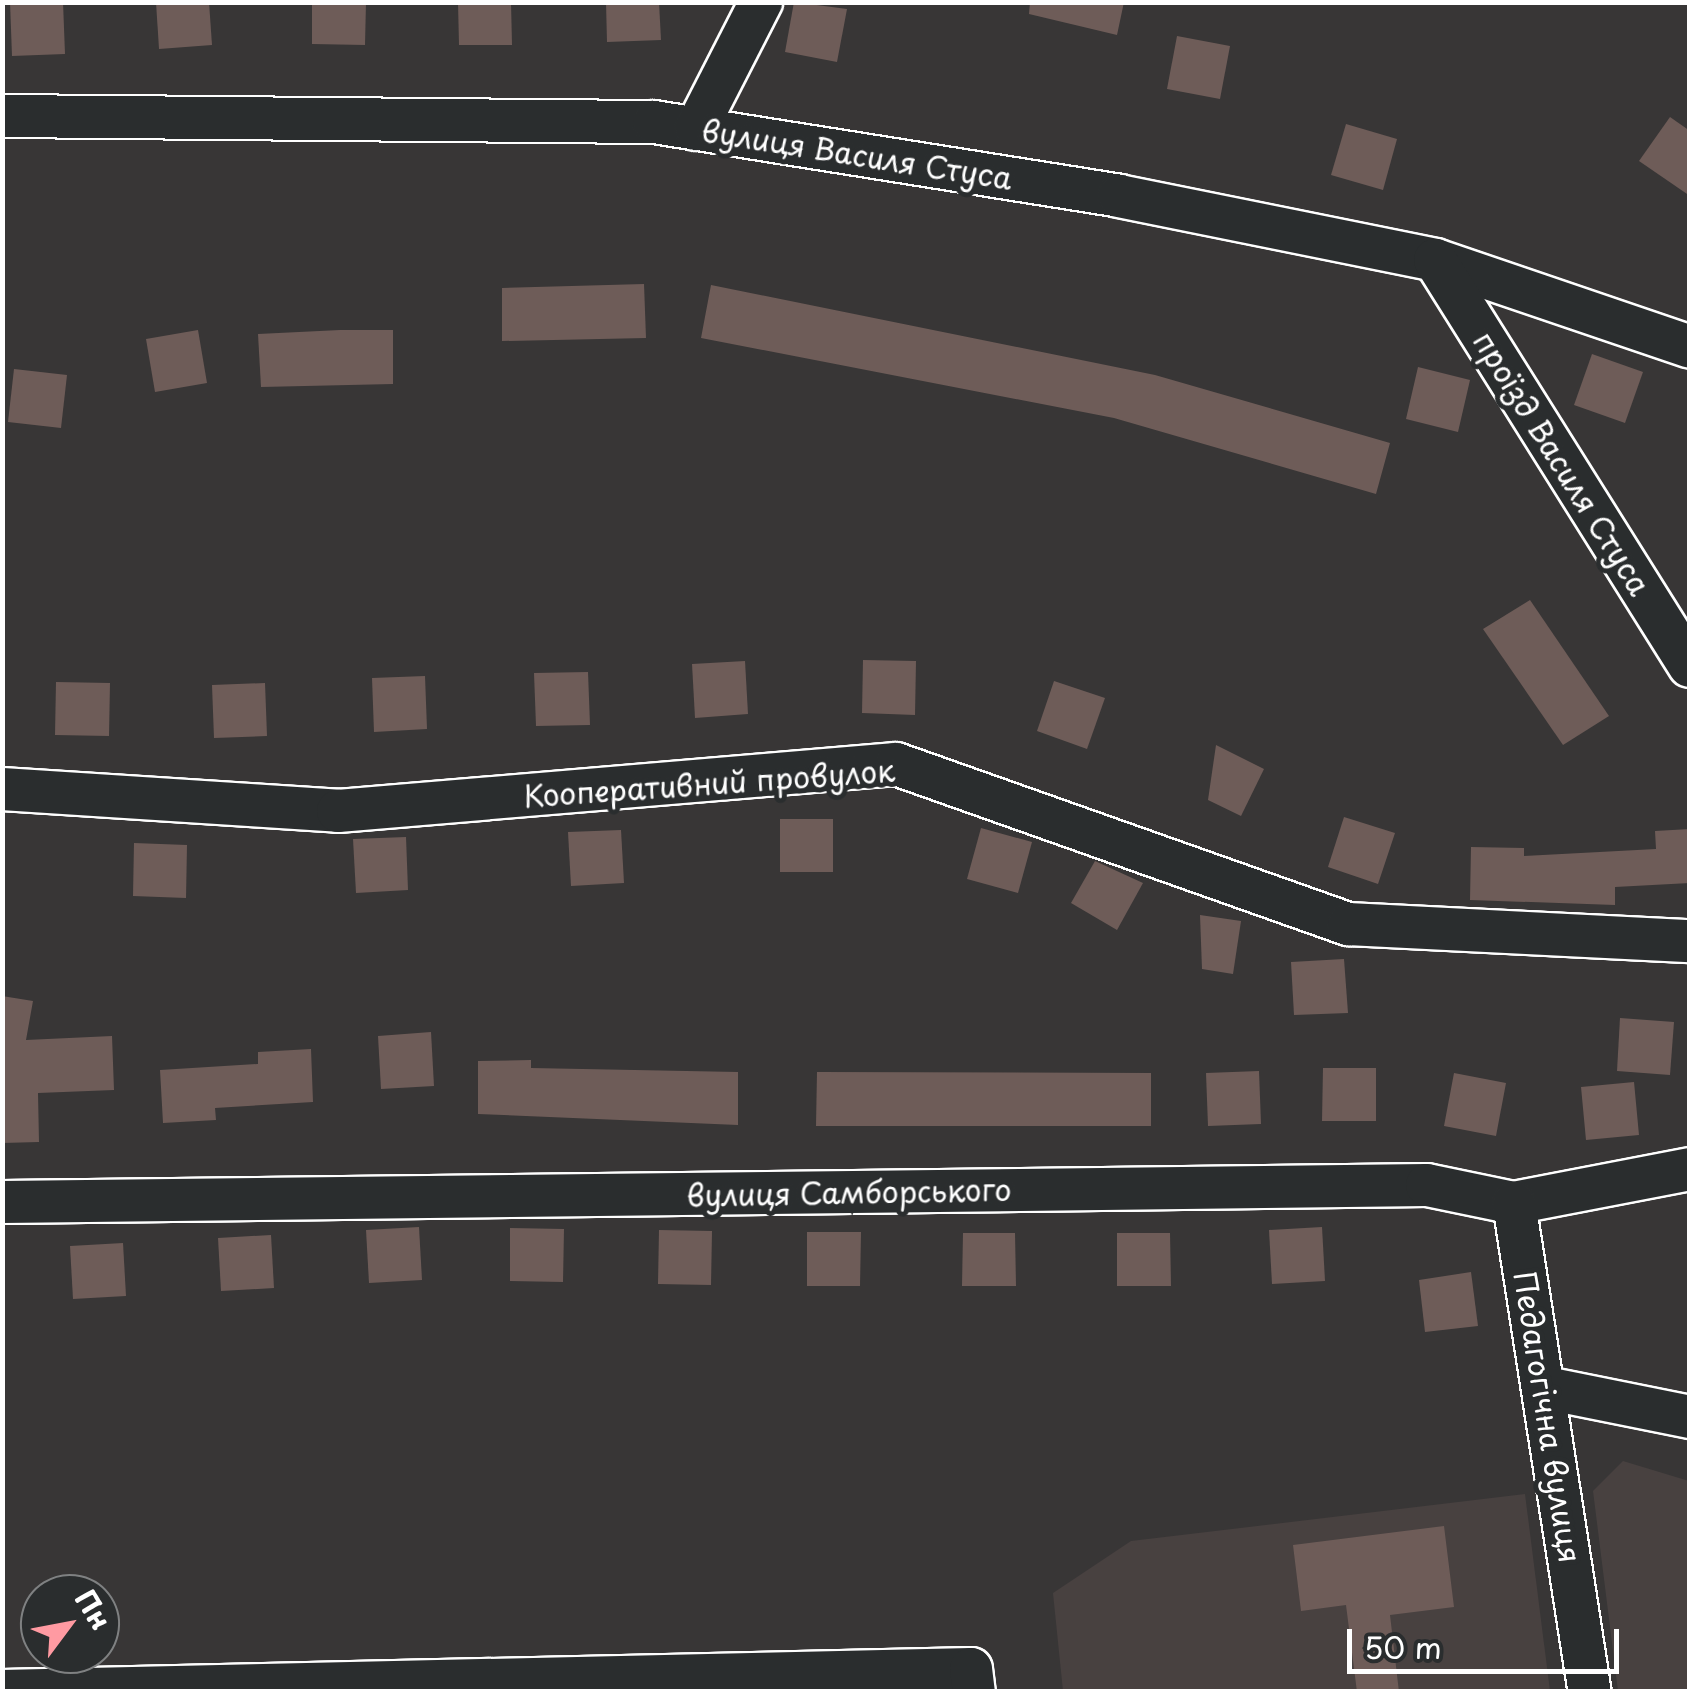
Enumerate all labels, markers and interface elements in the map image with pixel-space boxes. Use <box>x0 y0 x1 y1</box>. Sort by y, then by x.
street label: вулиця Василя Стуса <box>698 112 1016 196</box>
street label: проїзд Василя Стуса <box>1466 324 1658 602</box>
street label: Кооперативний провулок <box>522 752 896 814</box>
street label: вулиця Самборського <box>685 1171 1013 1213</box>
street label: Педагогічна вулиця <box>1507 1268 1589 1566</box>
north arrow <box>20 1574 120 1674</box>
text: Пн <box>65 1580 123 1637</box>
scale bar <box>1352 1609 1624 1671</box>
text: 50 m <box>1364 1624 1442 1669</box>

